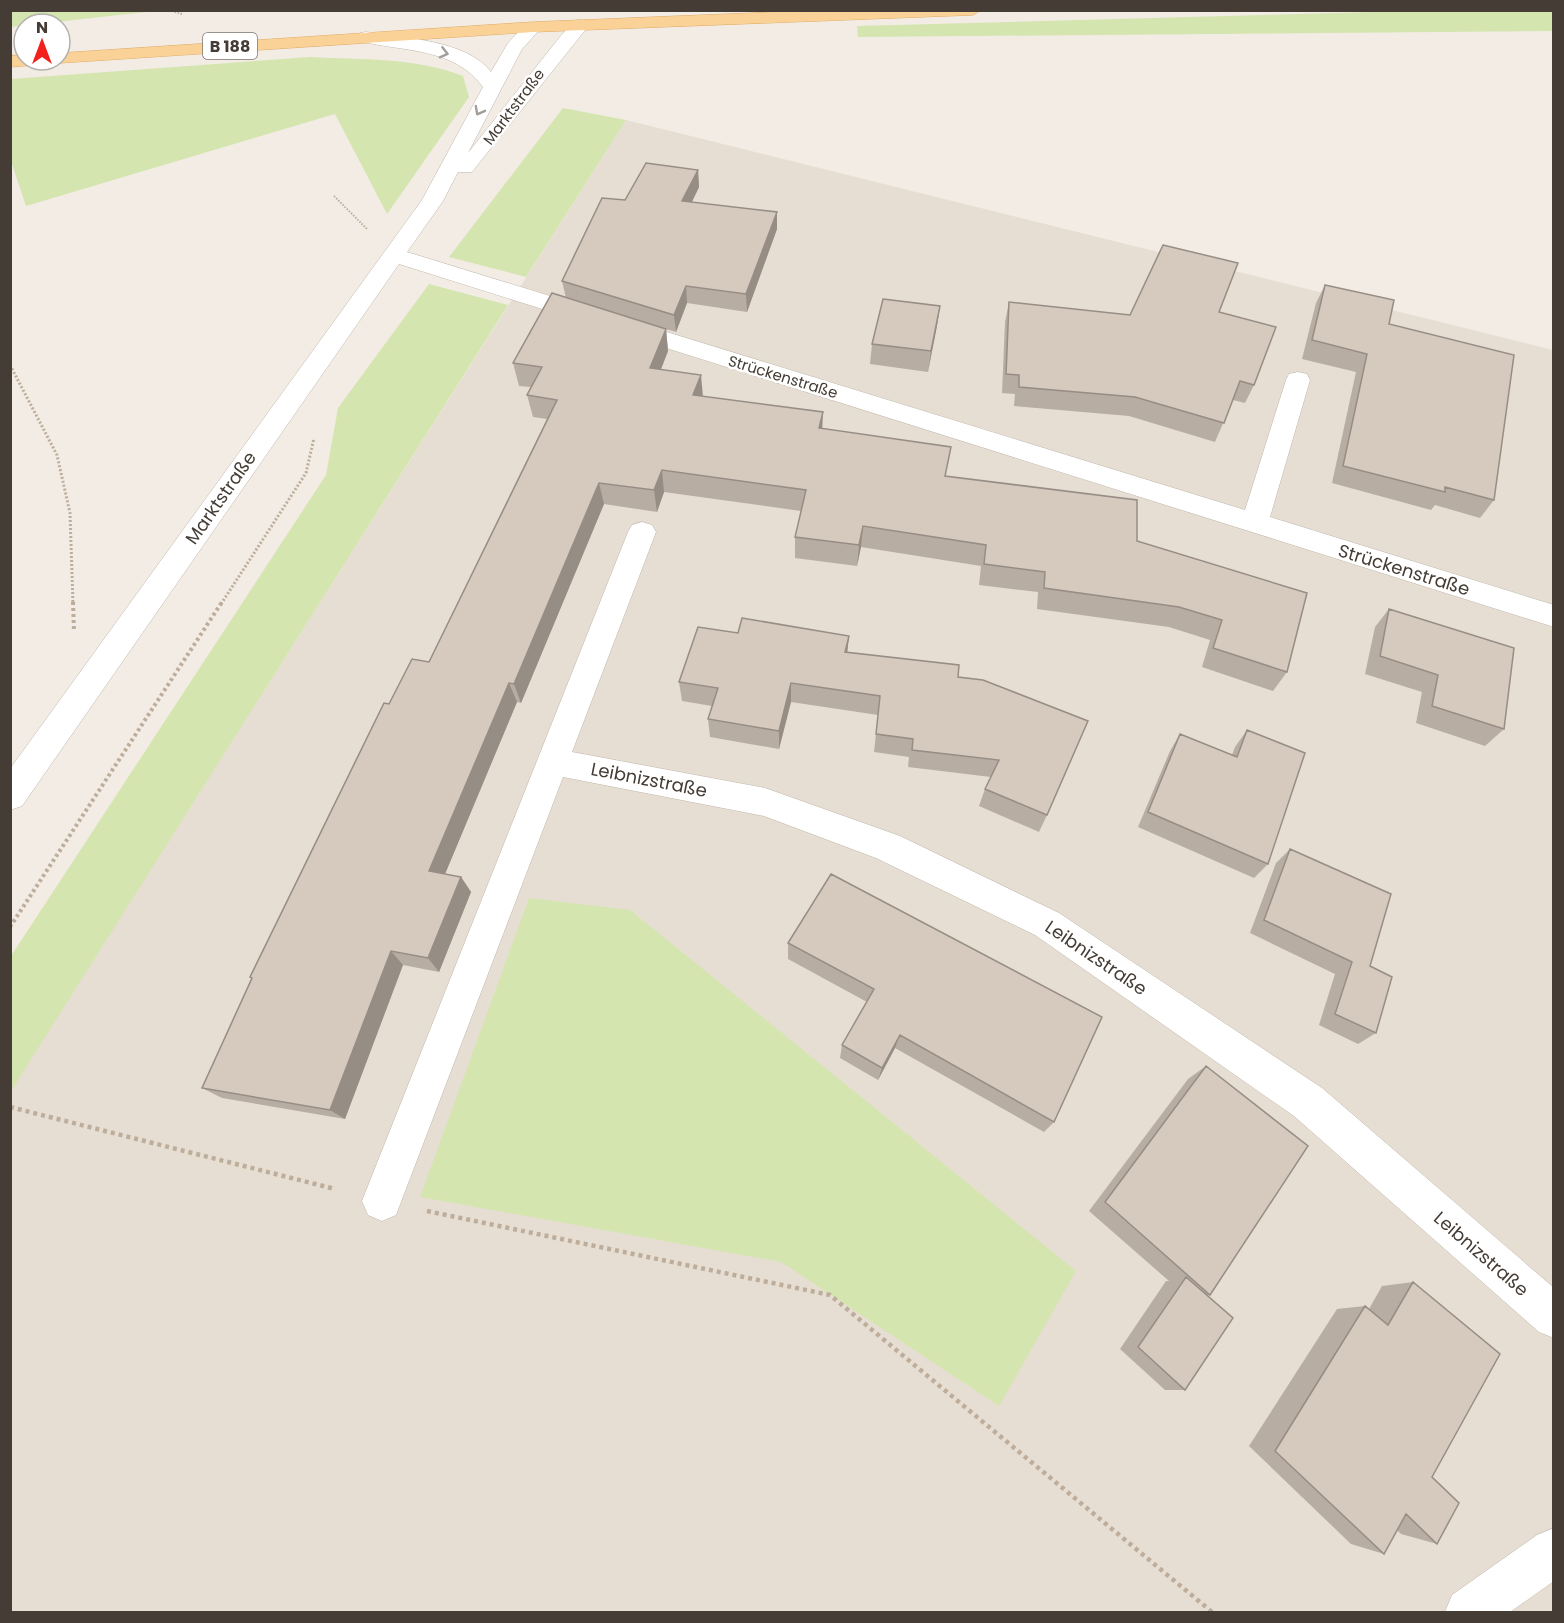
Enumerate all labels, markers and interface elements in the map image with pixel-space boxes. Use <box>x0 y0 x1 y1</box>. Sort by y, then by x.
north arrow <box>12 12 72 72</box>
text: N <box>36 16 48 39</box>
road number: B 188 <box>203 33 257 59</box>
one-way arrow <box>439 45 449 58</box>
street label: Marktstraße <box>478 64 549 149</box>
one-way arrow <box>475 105 486 115</box>
street label: Strückenstraße <box>726 350 841 403</box>
street label: Marktstraße <box>179 446 262 549</box>
street label: Strückenstraße <box>1335 538 1473 601</box>
street label: Leibnizstraße <box>589 756 709 803</box>
street label: Leibnizstraße <box>1040 914 1152 1001</box>
street label: Leibnizstraße <box>1429 1206 1534 1302</box>

